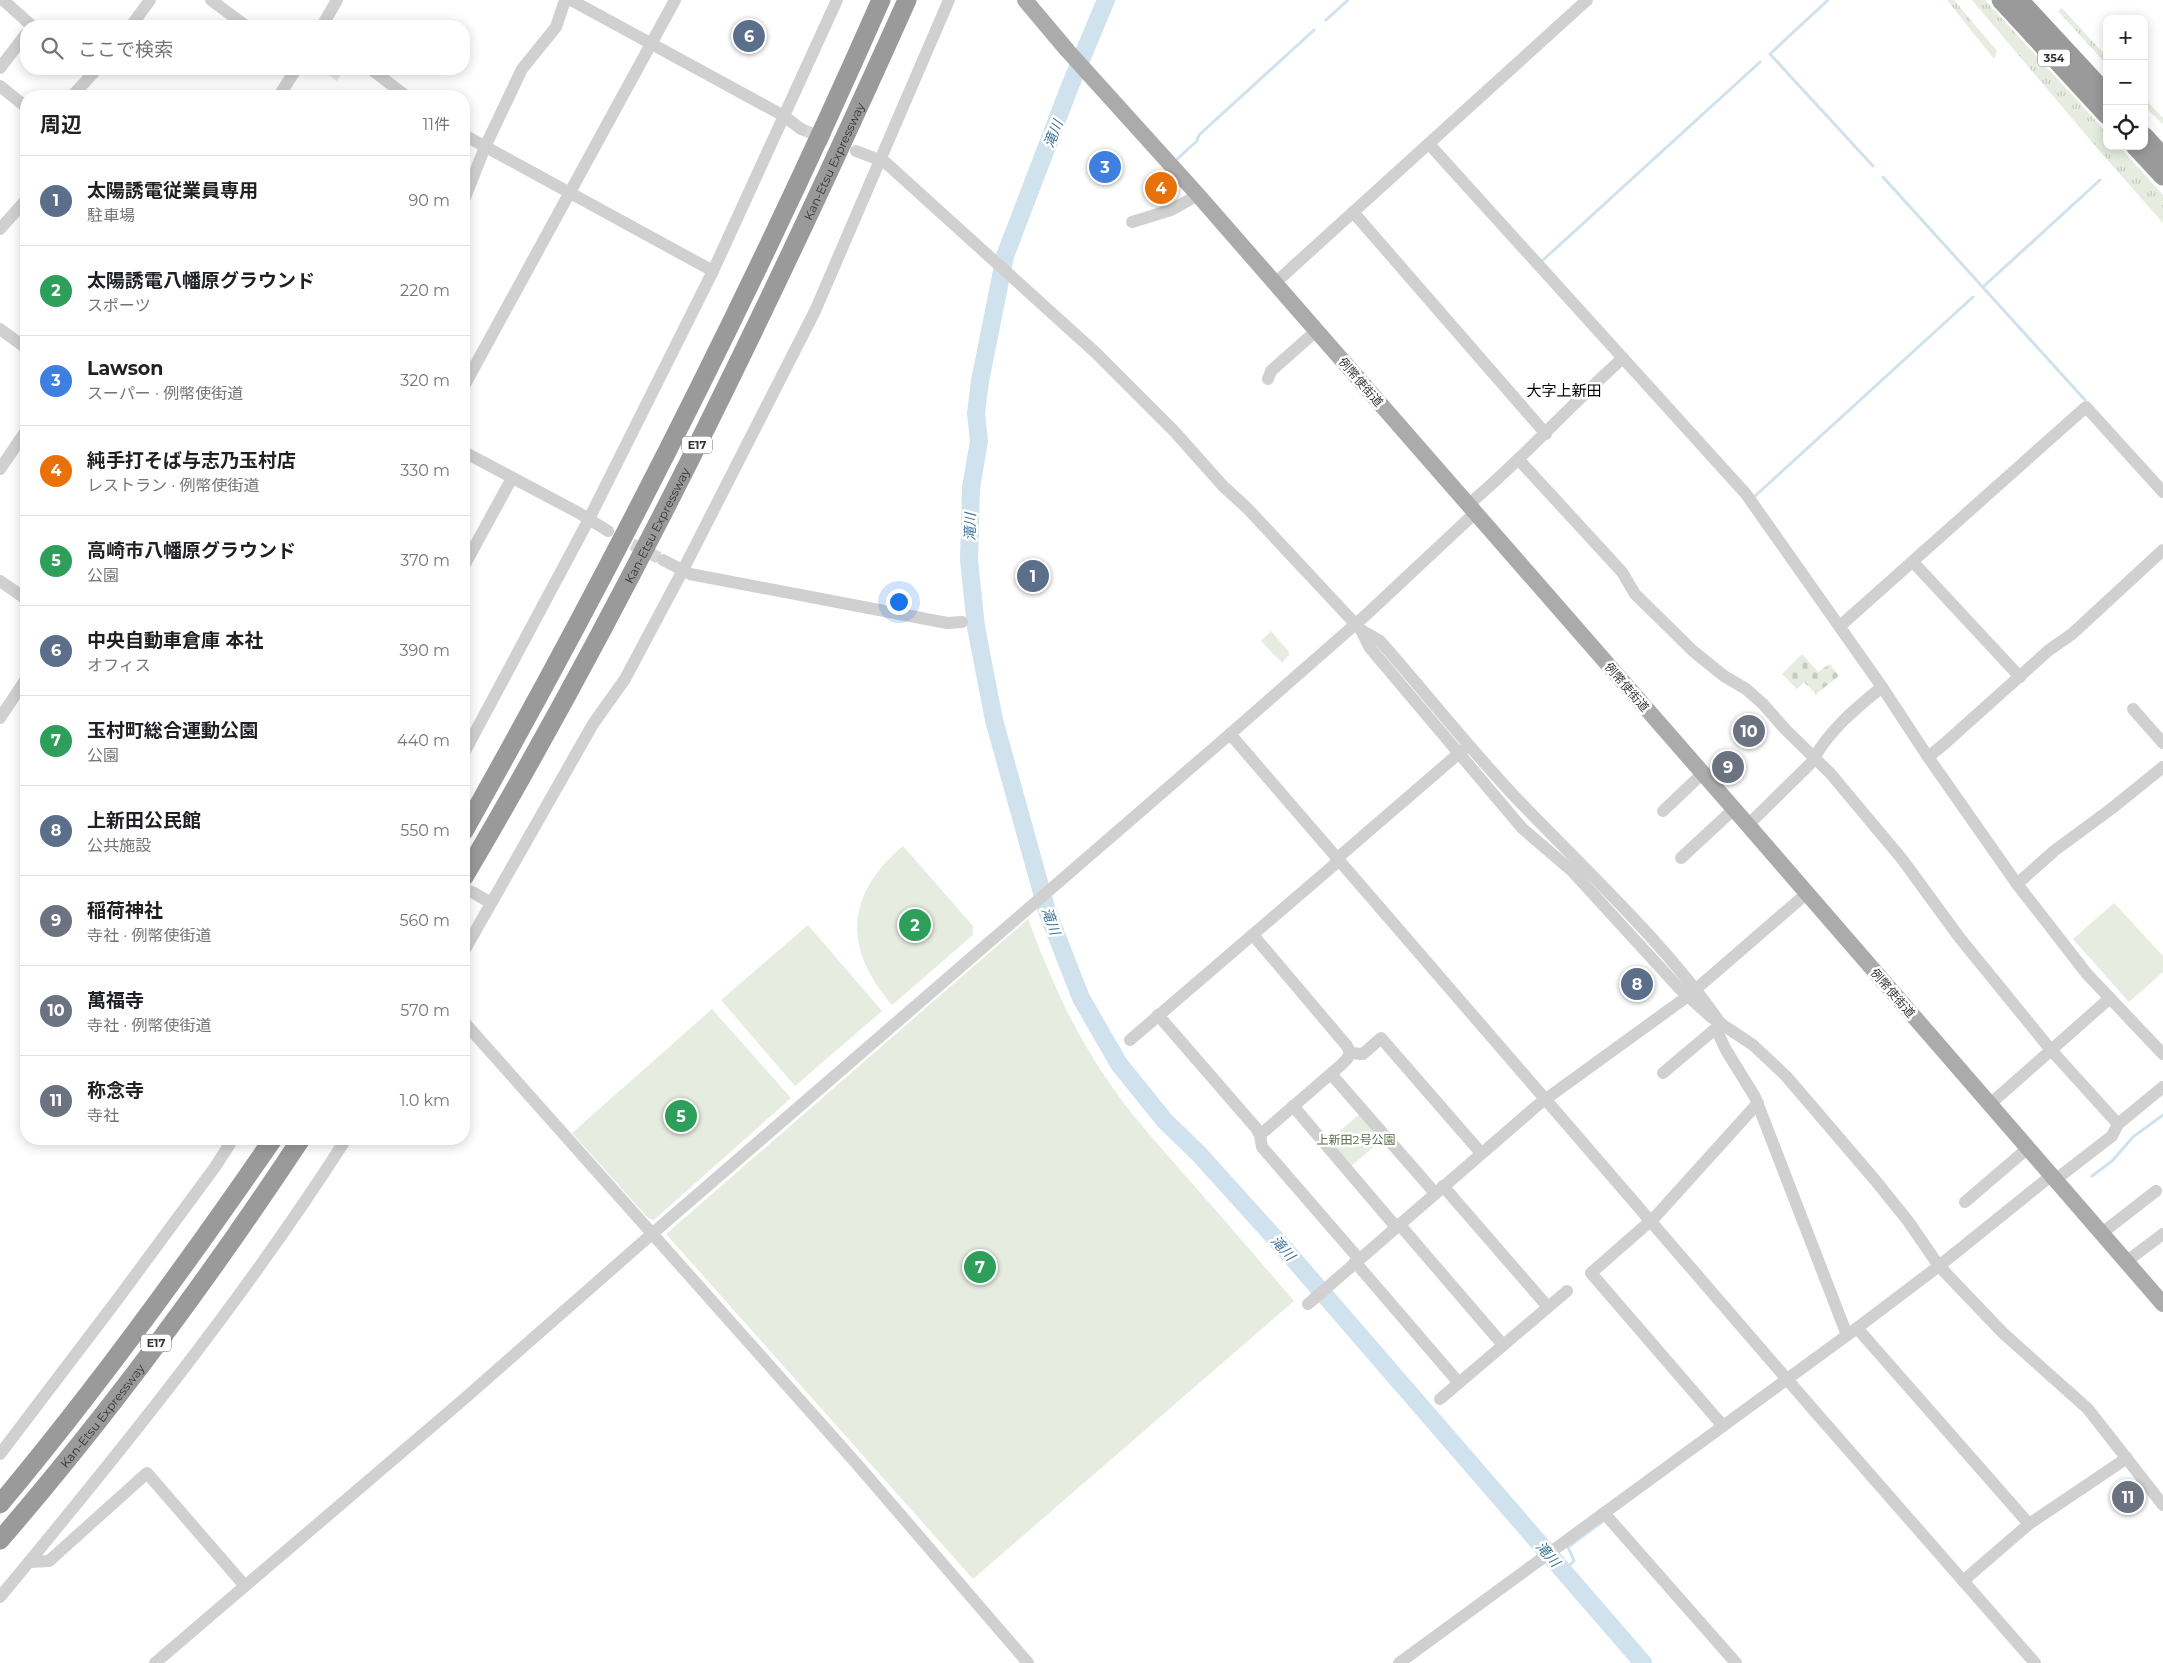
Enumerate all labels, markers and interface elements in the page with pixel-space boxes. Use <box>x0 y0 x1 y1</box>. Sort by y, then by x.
map controls <box>2103 15 2148 150</box>
button: + <box>2103 15 2148 60</box>
pin: 6 <box>733 17 765 55</box>
search box <box>20 20 470 75</box>
icon: search <box>38 34 66 62</box>
text: ここで検索 <box>78 38 173 61</box>
road number: 354 <box>2038 49 2070 66</box>
button: − <box>2103 60 2148 105</box>
street label: Kan-Etsu Expressway <box>800 100 867 222</box>
button: locate <box>2103 105 2148 150</box>
text: 周辺 <box>40 112 82 137</box>
text: 11件 <box>422 115 450 134</box>
water label: 滝川 <box>1039 116 1067 150</box>
pin: 3 <box>1089 148 1121 186</box>
pin: 4 <box>1145 169 1177 207</box>
text: 太陽誘電従業員専用 <box>87 179 258 202</box>
text: 1 <box>53 191 59 210</box>
text: 90 m <box>408 191 450 210</box>
text: 駐車場 <box>87 206 135 225</box>
text: 太陽誘電八幡原グラウンド <box>87 269 315 292</box>
text: 2 <box>51 281 61 300</box>
text: 220 m <box>400 281 450 300</box>
text: スポーツ <box>87 296 151 315</box>
street label: 例幣使街道 <box>1336 354 1386 410</box>
text: Lawson <box>87 357 163 380</box>
text: 3 <box>51 371 61 390</box>
text: 320 m <box>400 371 450 390</box>
district label: 大字上新田 <box>1526 381 1602 400</box>
text: スーパー · 例幣使街道 <box>87 384 243 403</box>
road number: E17 <box>682 436 712 454</box>
text: 純手打そば与志乃玉村店 <box>87 449 296 472</box>
text: 4 <box>50 461 62 480</box>
text: 330 m <box>400 461 450 480</box>
street label: Kan-Etsu Expressway <box>621 465 693 586</box>
text: レストラン · 例幣使街道 <box>87 476 259 495</box>
water label: 滝川 <box>961 511 979 541</box>
text: 高崎市八幡原グラウンド <box>87 539 296 562</box>
text: 5 <box>51 551 61 570</box>
text: 370 m <box>400 551 450 570</box>
pin: 1 <box>1017 557 1049 595</box>
text: 公園 <box>87 566 119 585</box>
your location <box>886 589 912 615</box>
text: 中央自動車倉庫 本社 <box>87 629 263 652</box>
text: 6 <box>51 641 61 660</box>
text: 390 m <box>399 641 450 660</box>
text: オフィス <box>87 656 151 675</box>
street label: 例幣使街道 <box>1602 659 1652 715</box>
pin: 10 <box>1733 712 1765 750</box>
text: 玉村町総合運動公園 <box>87 719 258 742</box>
text: 7 <box>51 731 61 750</box>
text: 440 m <box>397 731 450 750</box>
text: 公園 <box>87 746 119 765</box>
pin: 9 <box>1712 748 1744 786</box>
text: 上新田公民館 <box>87 809 201 832</box>
text: 8 <box>51 821 61 840</box>
text: 550 m <box>400 821 450 840</box>
text: 公共施設 <box>87 836 151 855</box>
text: 稲荷神社 <box>87 899 163 922</box>
water label: 滝川 <box>1038 905 1065 939</box>
pin: 2 <box>899 906 931 944</box>
text: 9 <box>51 911 61 930</box>
text: 560 m <box>399 911 450 930</box>
text: 寺社 · 例幣使街道 <box>87 926 211 945</box>
pin: 8 <box>1621 965 1653 1003</box>
street label: 例幣使街道 <box>1868 965 1918 1021</box>
text: 萬福寺 <box>87 989 144 1012</box>
text: 10 <box>47 1001 65 1020</box>
text: 570 m <box>400 1001 450 1020</box>
text: 寺社 · 例幣使街道 <box>87 1016 211 1035</box>
text: 称念寺 <box>87 1079 144 1102</box>
text: 11 <box>50 1091 62 1110</box>
text: 1.0 km <box>400 1091 450 1110</box>
pin: 5 <box>665 1097 697 1135</box>
text: 寺社 <box>87 1106 119 1125</box>
park label: 上新田2号公園 <box>1317 1132 1395 1147</box>
water label: 滝川 <box>1267 1232 1300 1266</box>
pin: 7 <box>964 1248 996 1286</box>
road number: E17 <box>141 1335 171 1352</box>
street label: Kan-Etsu Expressway <box>57 1360 148 1470</box>
pin: 11 <box>2112 1478 2144 1516</box>
water label: 滝川 <box>1532 1538 1565 1572</box>

